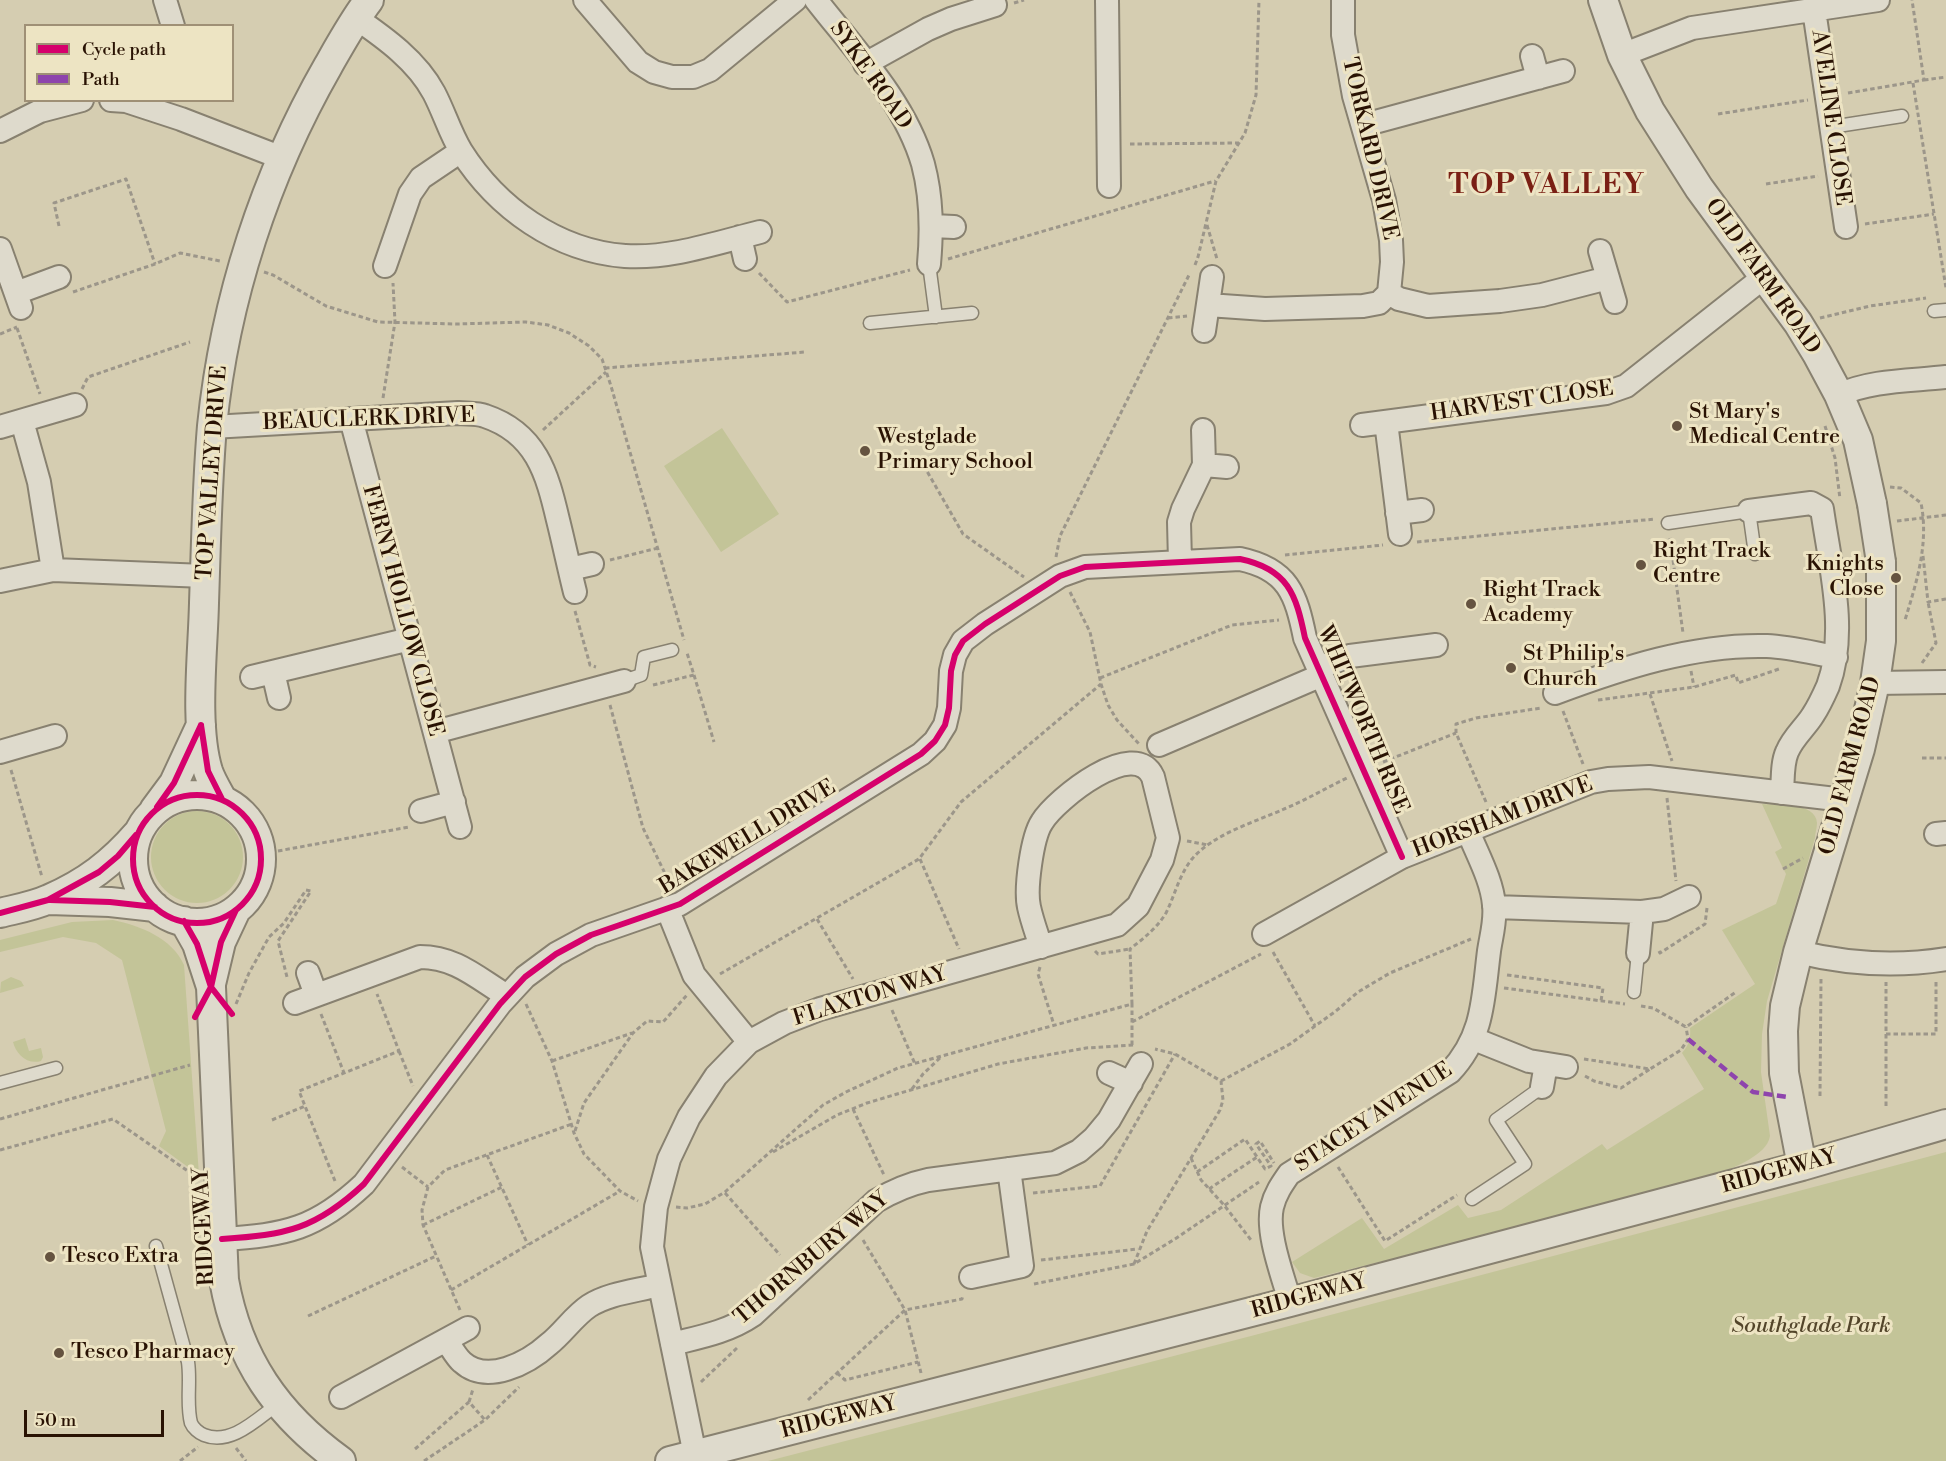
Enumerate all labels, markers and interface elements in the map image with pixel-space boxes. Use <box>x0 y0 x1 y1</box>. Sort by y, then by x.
street label: SYKE ROAD <box>823 17 917 135</box>
legend <box>24 24 234 102</box>
street label: AVELINE CLOSE <box>1805 28 1855 208</box>
text: Cycle path <box>82 38 166 61</box>
street label: TORKARD DRIVE <box>1335 55 1403 243</box>
text: Path <box>82 68 120 91</box>
district label: TOP VALLEY <box>1448 169 1646 203</box>
street label: OLD FARM ROAD <box>1699 194 1825 360</box>
street label: TOP VALLEY DRIVE <box>192 365 234 581</box>
street label: HARVEST CLOSE <box>1429 376 1615 428</box>
place label: St Mary's Medical Centre <box>1689 400 1840 452</box>
street label: BEAUCLERK DRIVE <box>262 403 476 437</box>
marker: St Mary's Medical Centre <box>1670 419 1684 433</box>
place label: Westglade Primary School <box>877 425 1033 476</box>
marker: Westglade Primary School <box>858 444 872 458</box>
street label: FERNY HOLLOW CLOSE <box>356 482 448 740</box>
place label: Right Track Centre <box>1653 539 1770 590</box>
place label: Knights Close <box>1806 552 1884 604</box>
marker: Right Track Centre <box>1634 558 1648 572</box>
marker: Knights Close <box>1889 571 1903 585</box>
place label: Right Track Academy <box>1483 578 1600 630</box>
marker: Right Track Academy <box>1464 597 1478 611</box>
street label: WHITWORTH RISE <box>1310 622 1414 818</box>
place label: St Philip's Church <box>1523 642 1624 694</box>
marker: St Philip's Church <box>1504 661 1518 675</box>
street label: OLD FARM ROAD <box>1814 674 1888 858</box>
street label: HORSHAM DRIVE <box>1409 771 1597 865</box>
street label: BAKEWELL DRIVE <box>655 775 841 901</box>
street label: FLAXTON WAY <box>790 961 950 1033</box>
street label: STACEY AVENUE <box>1291 1057 1457 1179</box>
street label: RIDGEWAY <box>1718 1144 1840 1200</box>
street label: RIDGEWAY <box>189 1167 221 1287</box>
street label: THORNBURY WAY <box>729 1187 895 1331</box>
place label: Tesco Extra <box>62 1244 179 1270</box>
marker: Tesco Extra <box>43 1250 57 1264</box>
street label: RIDGEWAY <box>1248 1269 1370 1325</box>
park label: Southglade Park <box>1731 1314 1891 1340</box>
place label: Tesco Pharmacy <box>71 1340 235 1366</box>
marker: Tesco Pharmacy <box>52 1346 66 1360</box>
street label: RIDGEWAY <box>778 1391 900 1445</box>
scale bar <box>27 1398 166 1436</box>
text: 50 m <box>35 1409 76 1432</box>

